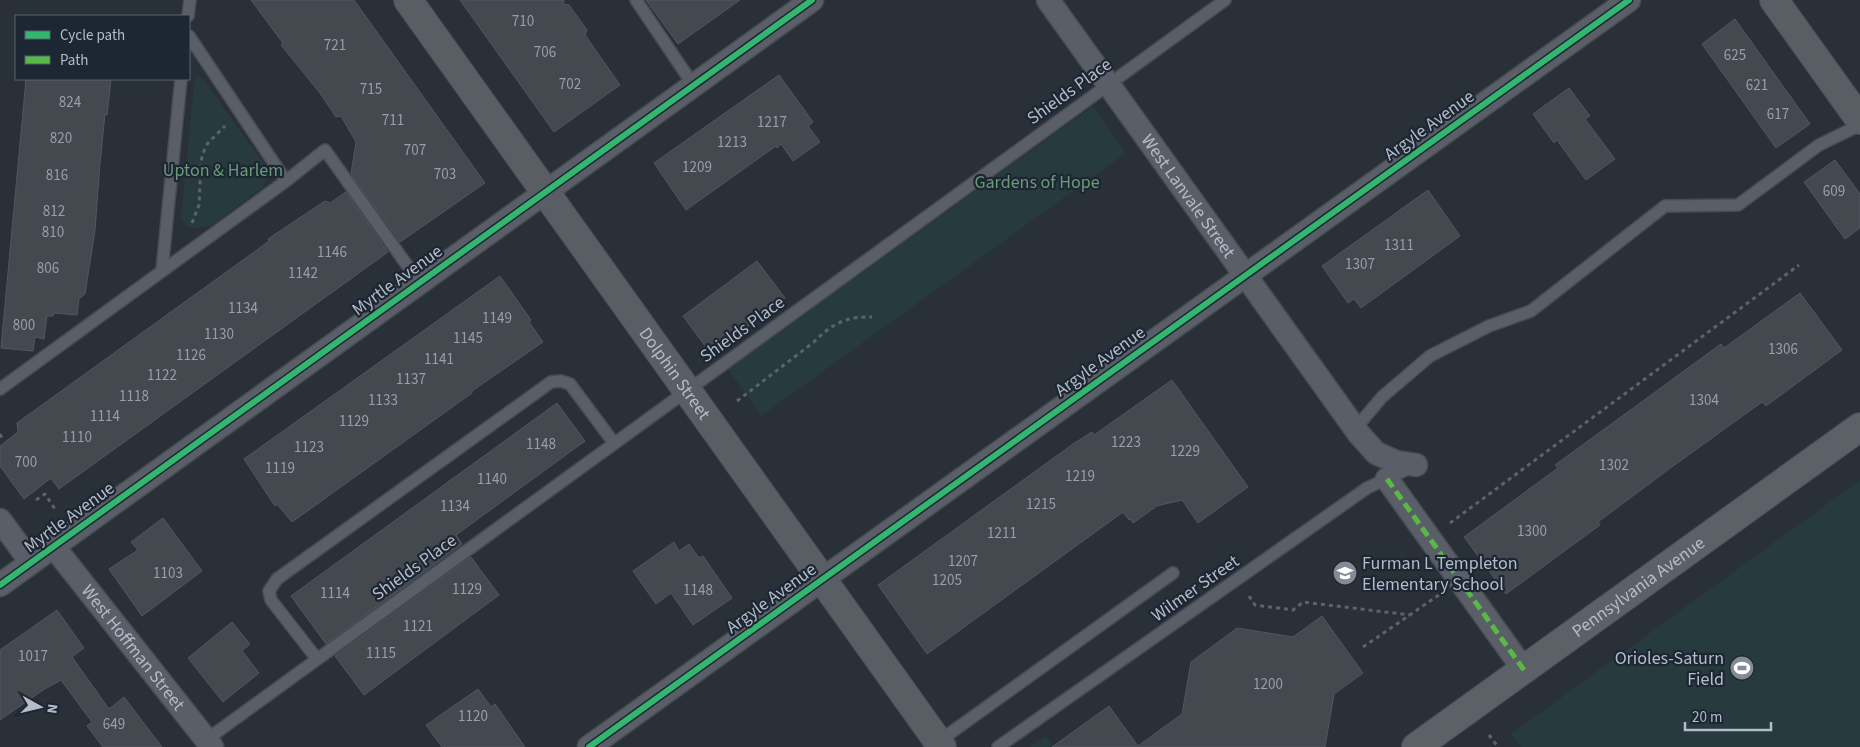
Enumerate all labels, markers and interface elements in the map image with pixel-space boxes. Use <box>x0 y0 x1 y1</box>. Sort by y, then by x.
house number: 710 <box>512 11 534 32</box>
legend <box>15 15 190 80</box>
text: Cycle path <box>60 25 125 46</box>
house number: 721 <box>324 35 346 56</box>
house number: 706 <box>534 42 556 63</box>
house number: 625 <box>1724 45 1746 66</box>
text: Path <box>60 50 88 71</box>
street label: Shields Place <box>1022 52 1117 131</box>
house number: 702 <box>559 74 581 95</box>
house number: 621 <box>1746 75 1768 96</box>
house number: 715 <box>360 79 382 100</box>
street label: Argyle Avenue <box>1379 84 1480 167</box>
house number: 824 <box>59 92 82 113</box>
house number: 617 <box>1767 104 1789 125</box>
house number: 711 <box>382 110 404 131</box>
house number: 1217 <box>757 112 787 133</box>
house number: 820 <box>50 128 72 149</box>
street label: West Lanvale Street <box>1135 129 1241 263</box>
house number: 1213 <box>717 132 747 153</box>
house number: 707 <box>404 140 426 161</box>
house number: 1209 <box>682 157 712 178</box>
park label: Upton & Harlem <box>163 158 283 183</box>
house number: 703 <box>434 164 456 185</box>
house number: 816 <box>46 165 68 186</box>
park label: Gardens of Hope <box>974 170 1100 195</box>
house number: 609 <box>1823 181 1845 202</box>
house number: 812 <box>43 201 65 222</box>
house number: 810 <box>42 222 64 243</box>
house number: 1311 <box>1384 235 1414 256</box>
street label: Myrtle Avenue <box>347 239 448 322</box>
house number: 1146 <box>317 242 347 263</box>
house number: 1307 <box>1345 254 1375 275</box>
house number: 806 <box>37 258 59 279</box>
house number: 1142 <box>288 263 318 284</box>
street label: Shields Place <box>695 290 790 369</box>
house number: 1134 <box>228 298 258 319</box>
house number: 1149 <box>482 308 512 329</box>
house number: 800 <box>13 315 35 336</box>
street label: Argyle Avenue <box>1050 320 1151 403</box>
street label: Dolphin Street <box>633 322 716 425</box>
house number: 1130 <box>204 324 234 345</box>
house number: 1145 <box>453 328 483 349</box>
house number: 1306 <box>1768 339 1798 360</box>
house number: 1126 <box>176 345 206 366</box>
house number: 1141 <box>424 349 454 370</box>
house number: 1122 <box>147 365 177 386</box>
house number: 1137 <box>396 369 426 390</box>
house number: 1118 <box>119 386 149 407</box>
house number: 1133 <box>368 390 398 411</box>
house number: 1304 <box>1689 390 1719 411</box>
house number: 1114 <box>90 406 120 427</box>
house number: 1129 <box>339 411 369 432</box>
house number: 1110 <box>62 427 92 448</box>
house number: 1223 <box>1111 432 1141 453</box>
house number: 1148 <box>526 434 556 455</box>
house number: 1123 <box>294 437 324 458</box>
house number: 1229 <box>1170 441 1200 462</box>
house number: 700 <box>15 452 37 473</box>
house number: 1302 <box>1599 455 1629 476</box>
house number: 1119 <box>265 458 295 479</box>
house number: 1219 <box>1065 466 1095 487</box>
house number: 1140 <box>477 469 507 490</box>
street label: Myrtle Avenue <box>19 476 120 559</box>
house number: 1215 <box>1026 494 1056 515</box>
house number: 1134 <box>440 496 470 517</box>
house number: 1300 <box>1517 521 1547 542</box>
house number: 1211 <box>987 523 1017 544</box>
street label: Shields Place <box>367 528 462 607</box>
street label: Pennsylvania Avenue <box>1567 531 1710 644</box>
street label: Wilmer Street <box>1146 549 1244 628</box>
house number: 1207 <box>948 551 978 572</box>
place label: Furman L Templeton Elementary School <box>1362 551 1518 597</box>
street label: Argyle Avenue <box>721 557 822 640</box>
school or university icon: Furman L Templeton Elementary School <box>1332 560 1358 586</box>
house number: 1103 <box>153 563 183 584</box>
house number: 1205 <box>932 570 962 591</box>
street label: West Hoffman Street <box>75 579 191 716</box>
house number: 1129 <box>452 579 482 600</box>
house number: 1148 <box>683 580 713 601</box>
house number: 1114 <box>320 583 350 604</box>
house number: 1121 <box>403 616 433 637</box>
house number: 1115 <box>366 643 396 664</box>
house number: 1017 <box>18 646 48 667</box>
place label: Orioles-Saturn Field <box>1615 646 1724 692</box>
sports icon: Orioles-Saturn Field <box>1729 655 1755 681</box>
house number: 1200 <box>1253 674 1283 695</box>
north arrow <box>15 682 65 732</box>
scale bar <box>1685 700 1771 732</box>
text: N <box>41 703 62 715</box>
house number: 1120 <box>458 706 488 727</box>
text: 20 m <box>1692 707 1722 728</box>
house number: 649 <box>103 714 125 735</box>

